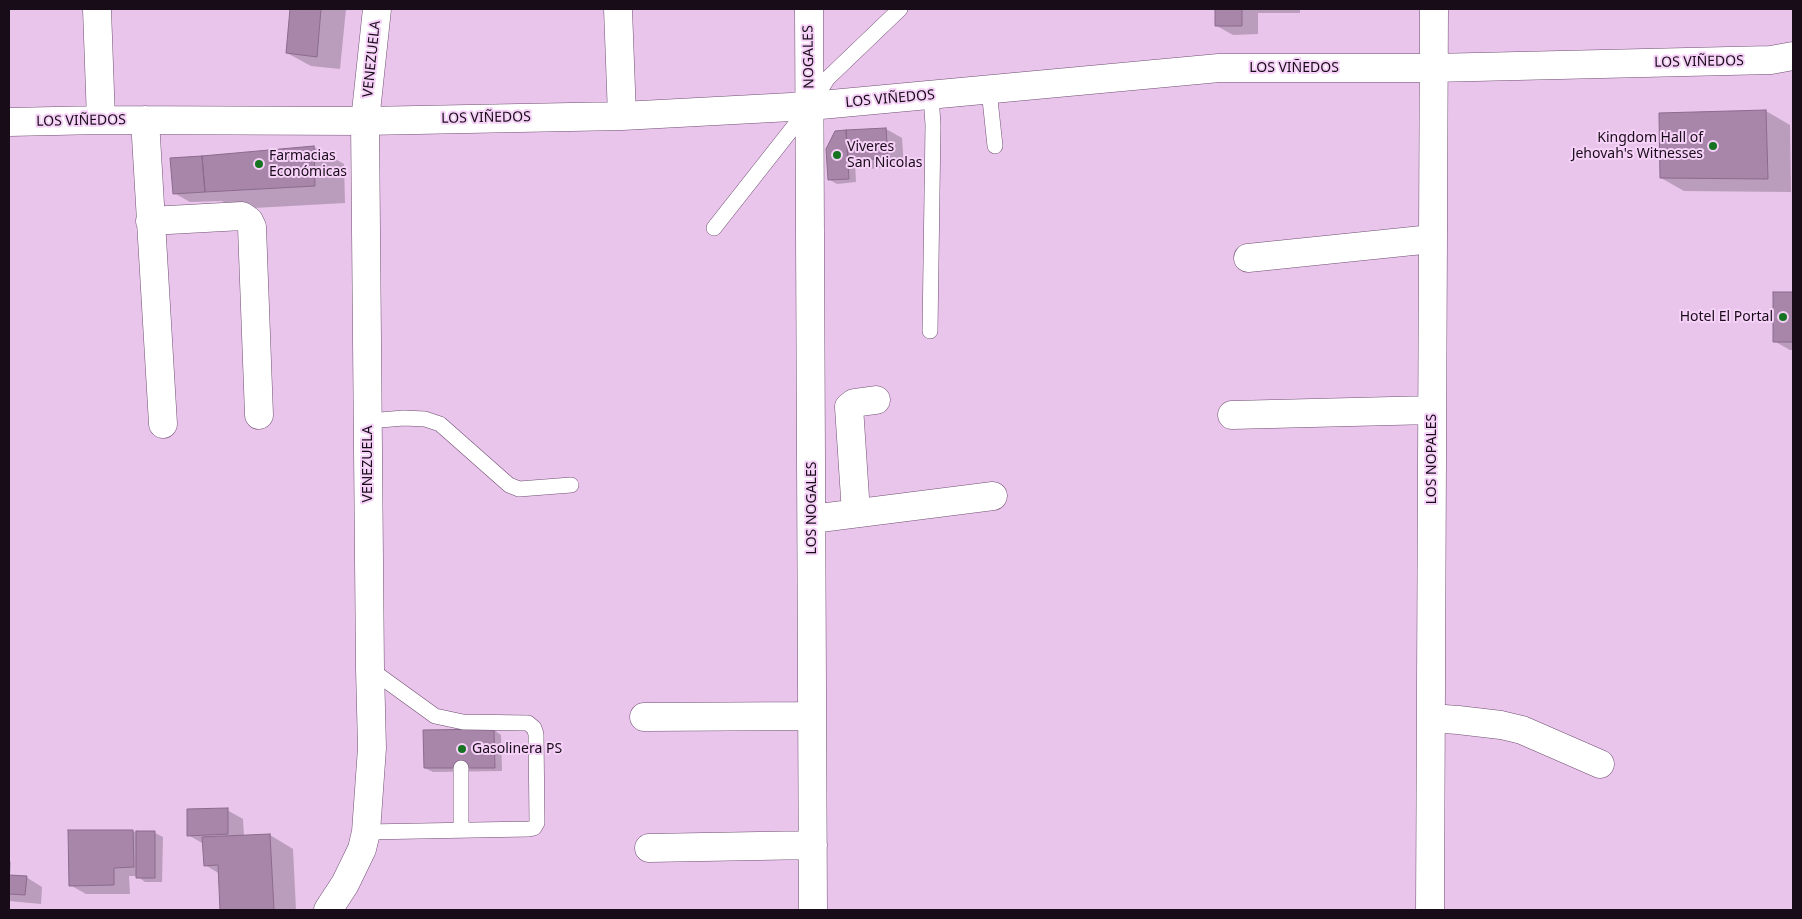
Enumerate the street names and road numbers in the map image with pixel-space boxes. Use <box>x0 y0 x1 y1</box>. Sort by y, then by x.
street label: VENEZUELA <box>360 20 384 98</box>
street label: NOGALES <box>800 25 818 89</box>
street label: LOS VIÑEDOS <box>1654 53 1744 71</box>
street label: LOS VIÑEDOS <box>1249 60 1339 76</box>
street label: LOS VIÑEDOS <box>845 87 935 111</box>
street label: LOS VIÑEDOS <box>441 109 531 127</box>
street label: LOS VIÑEDOS <box>36 112 126 130</box>
street label: LOS NOPALES <box>1424 414 1440 504</box>
street label: VENEZUELA <box>360 426 376 502</box>
street label: LOS NOGALES <box>804 462 820 554</box>

